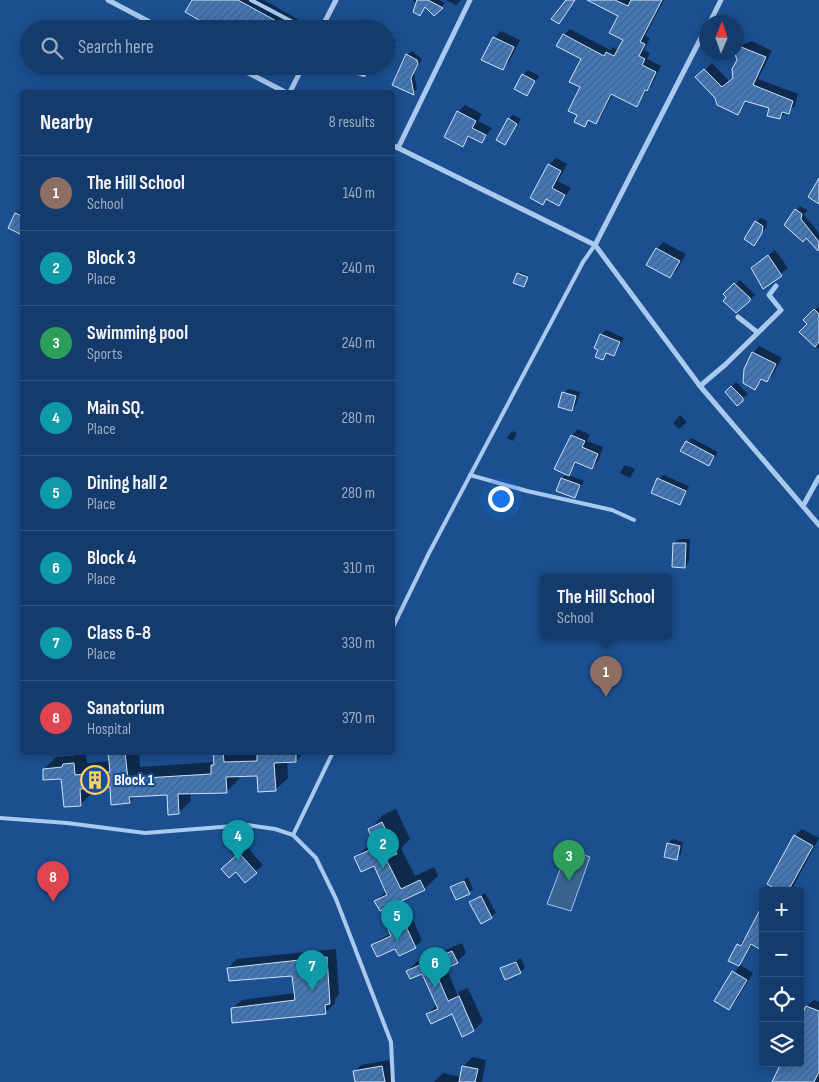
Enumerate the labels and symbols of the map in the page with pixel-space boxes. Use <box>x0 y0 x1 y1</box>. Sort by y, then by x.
north arrow <box>699 15 744 60</box>
your location <box>488 486 514 512</box>
pin: 1 <box>590 656 622 697</box>
building icon: Block 1 <box>80 765 110 795</box>
place label: Block 1 <box>114 771 155 790</box>
pin: 4 <box>222 820 254 861</box>
pin: 2 <box>367 828 399 869</box>
pin: 3 <box>553 840 585 881</box>
pin: 8 <box>37 861 69 902</box>
pin: 5 <box>381 900 413 941</box>
pin: 6 <box>419 947 451 988</box>
pin: 7 <box>296 950 328 991</box>

